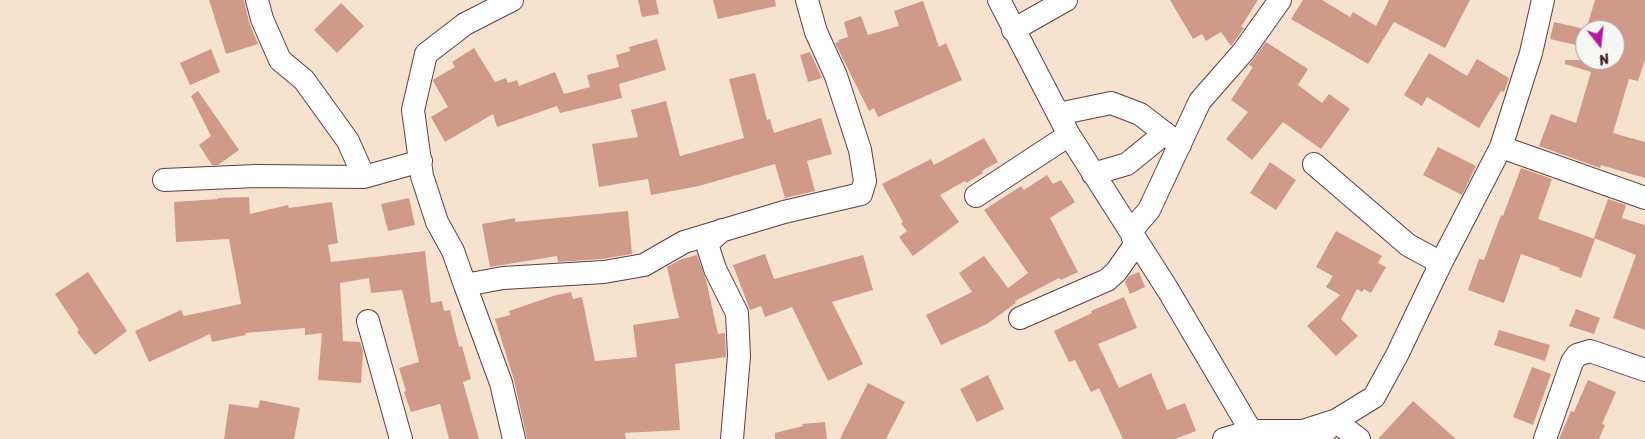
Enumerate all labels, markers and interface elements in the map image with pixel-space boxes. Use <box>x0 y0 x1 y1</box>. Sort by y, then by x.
north arrow <box>1575 20 1625 70</box>
text: N <box>1596 46 1612 72</box>

